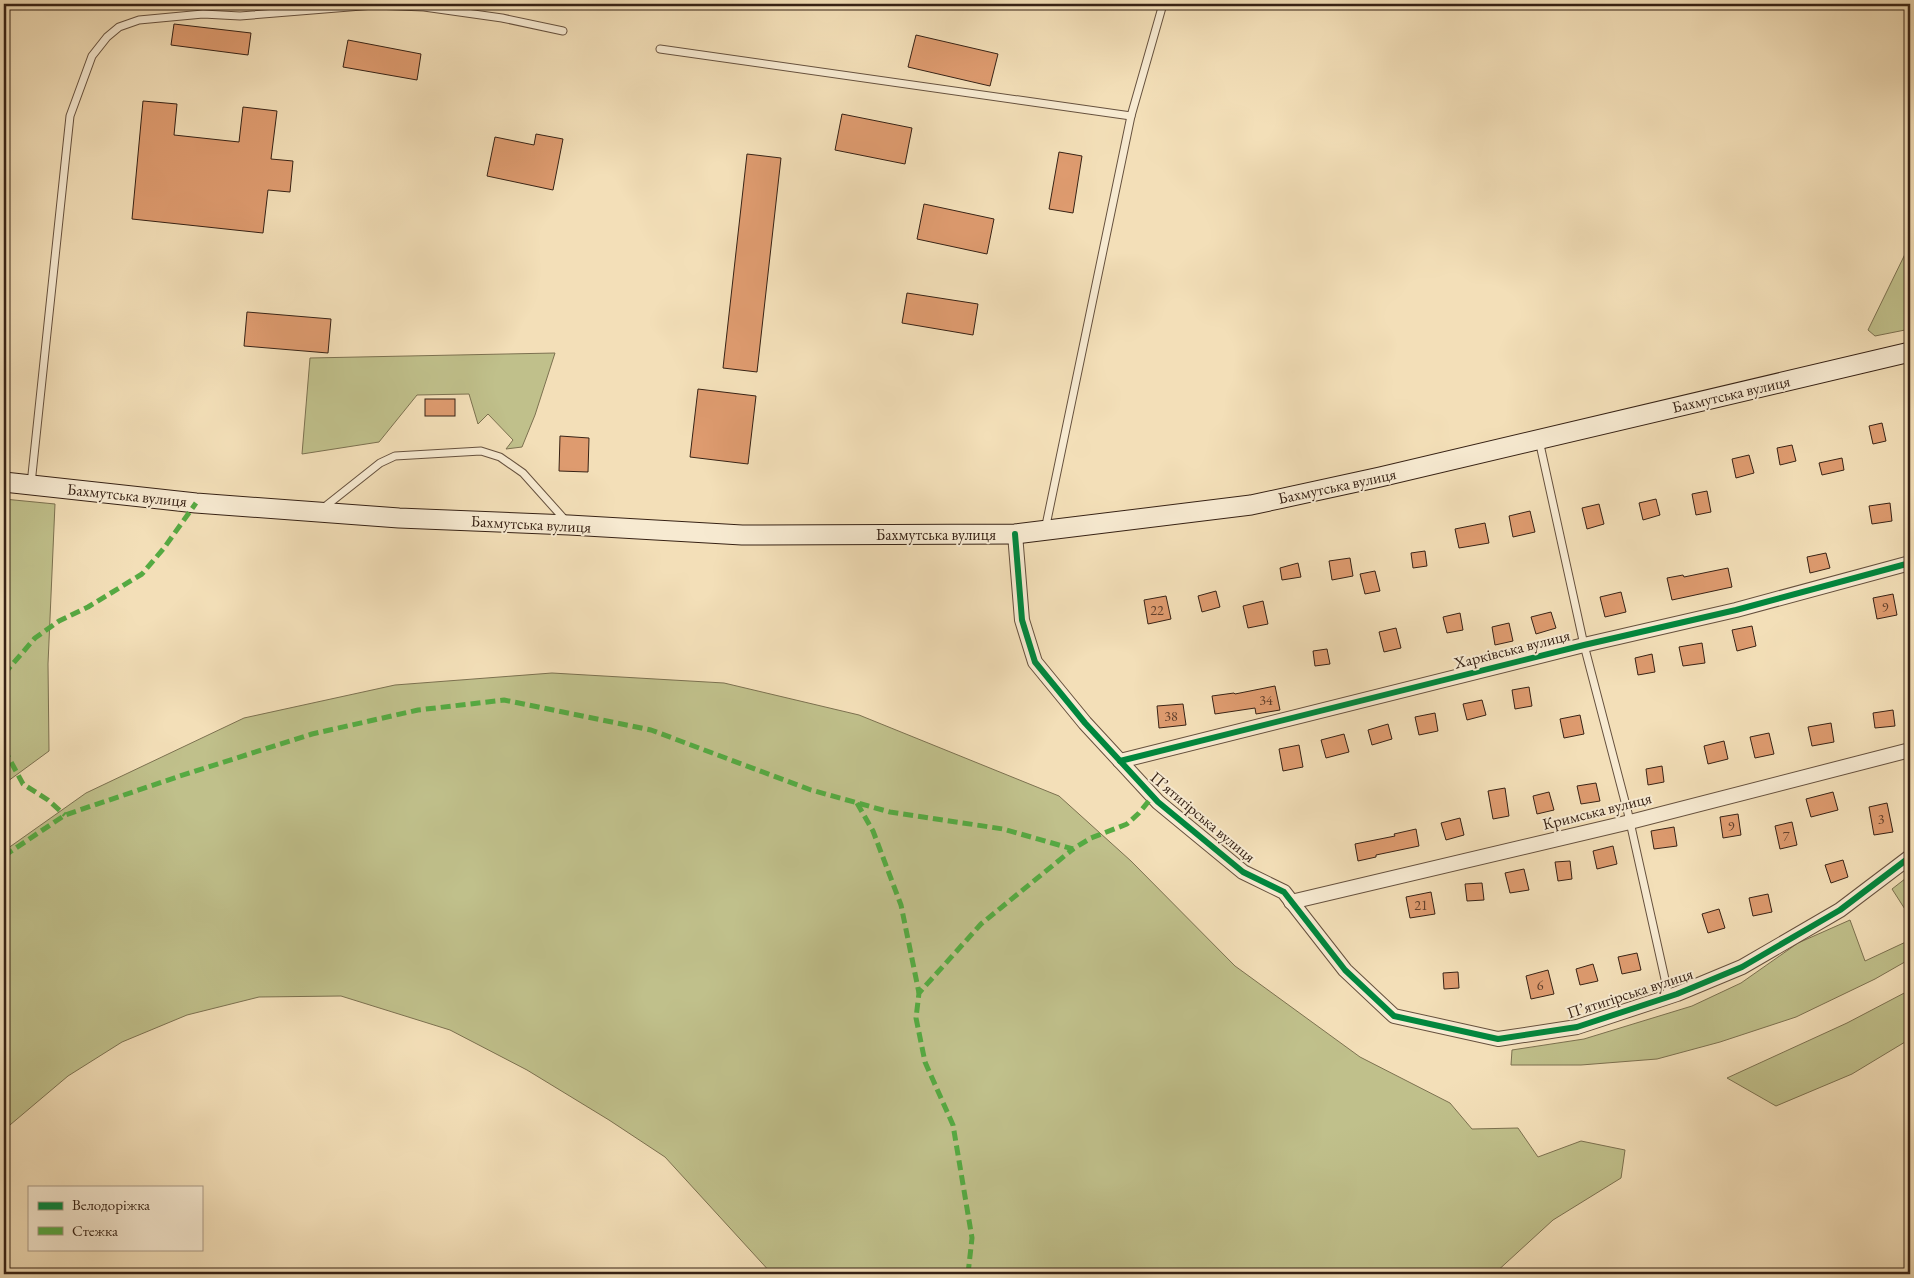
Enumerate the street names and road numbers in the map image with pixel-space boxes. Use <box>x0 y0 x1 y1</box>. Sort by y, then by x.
street label: Бахмутська вулиця <box>1670 370 1792 418</box>
street label: Бахмутська вулиця <box>1276 463 1398 509</box>
street label: Бахмутська вулиця <box>66 478 188 512</box>
street label: Бахмутська вулиця <box>470 510 592 538</box>
street label: Бахмутська вулиця <box>876 524 996 545</box>
street label: Харківська вулиця <box>1451 624 1572 674</box>
street label: П’ятигірська вулиця <box>1146 767 1260 867</box>
street label: Кримська вулиця <box>1540 787 1654 835</box>
street label: П’ятигірська вулиця <box>1564 963 1696 1023</box>

